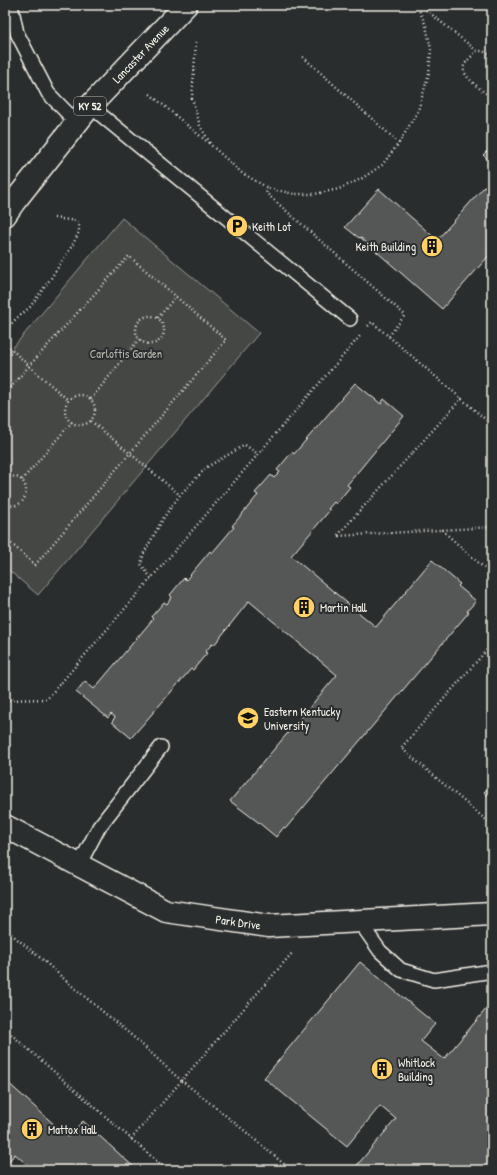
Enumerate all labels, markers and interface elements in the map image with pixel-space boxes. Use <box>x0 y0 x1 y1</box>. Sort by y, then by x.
street label: Lancaster Avenue <box>108 20 172 86</box>
road number: KY 52 <box>74 97 106 115</box>
parking icon: Keith Lot <box>224 213 250 239</box>
place label: Keith Lot <box>252 218 292 235</box>
building icon: Keith Building <box>419 233 445 259</box>
place label: Keith Building <box>355 238 416 255</box>
park label: Carloftis Garden <box>90 345 162 362</box>
building icon: Martin Hall <box>291 594 317 620</box>
place label: Martin Hall <box>320 599 368 616</box>
place label: Eastern Kentucky University <box>264 703 340 734</box>
school or university icon: Eastern Kentucky University <box>235 705 261 731</box>
street label: Park Drive <box>214 910 262 933</box>
place label: Whitlock Building <box>398 1054 435 1085</box>
building icon: Whitlock Building <box>369 1056 395 1082</box>
building icon: Mattox Hall <box>19 1116 45 1142</box>
place label: Mattox Hall <box>48 1121 97 1138</box>

